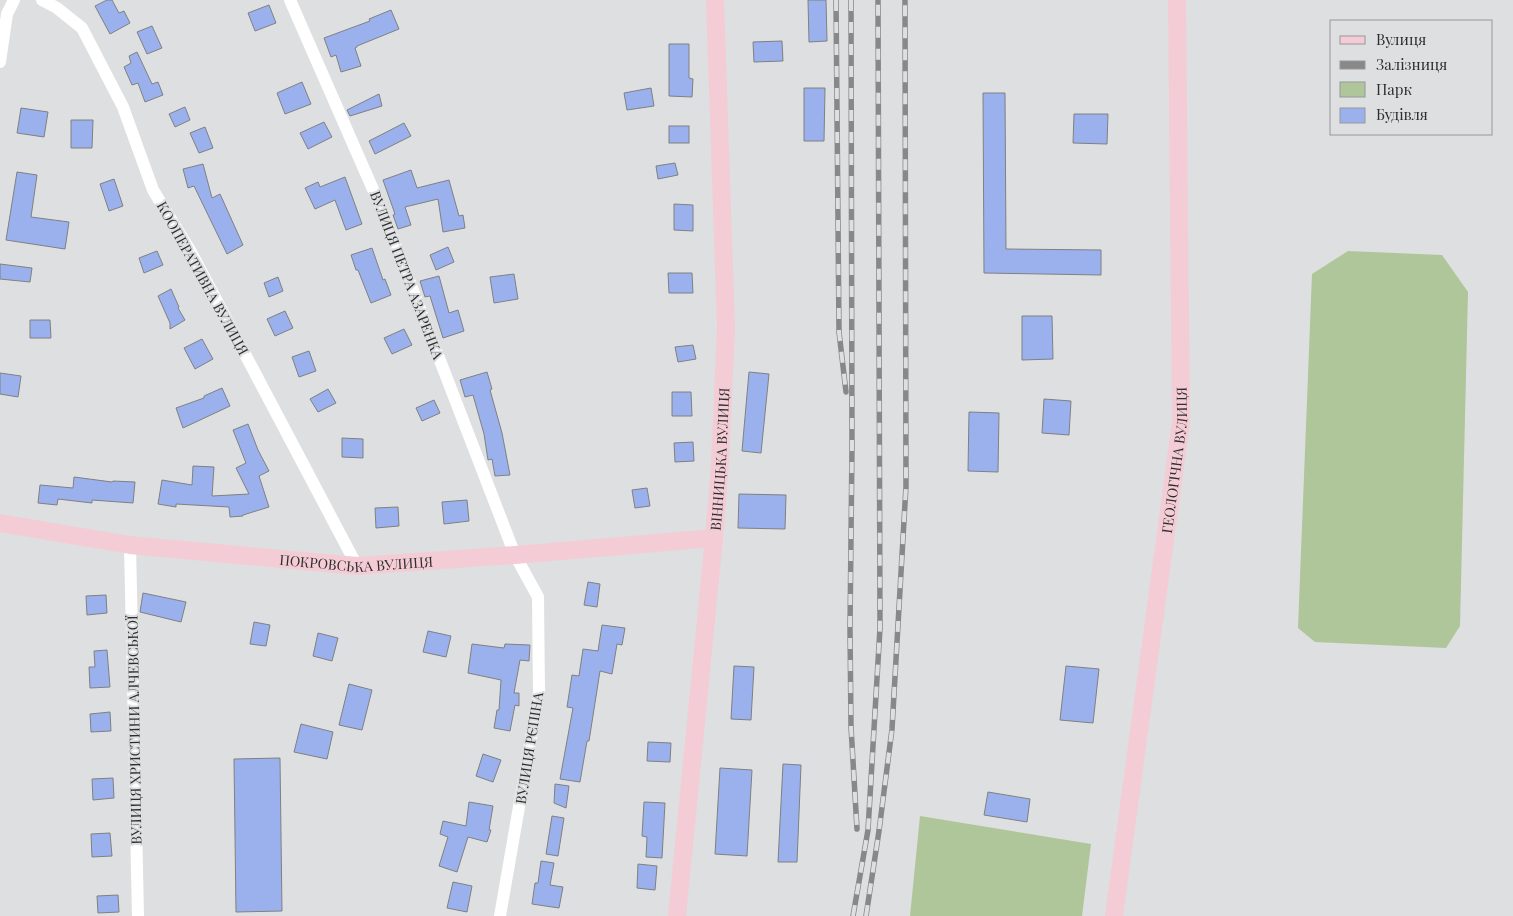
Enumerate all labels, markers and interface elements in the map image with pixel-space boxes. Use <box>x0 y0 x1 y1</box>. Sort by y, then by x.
legend <box>1330 20 1493 135</box>
text: Вулиця <box>1376 29 1426 49</box>
text: Залізниця <box>1376 54 1447 74</box>
text: Парк <box>1376 79 1412 99</box>
text: Будівля <box>1376 104 1428 124</box>
street label: ВУЛИЦЯ ПЕТРА АЗАРЕНКА <box>366 188 448 362</box>
street label: КООПЕРАТИВНА ВУЛИЦЯ <box>153 198 253 358</box>
street label: ВІННИЦЬКА ВУЛИЦЯ <box>705 387 733 531</box>
street label: ГЕОЛОГІЧНА ВУЛИЦЯ <box>1157 387 1191 534</box>
street label: ПОКРОВСЬКА ВУЛИЦЯ <box>279 549 434 576</box>
street label: ВУЛИЦЯ ХРИСТИНИ АЛЧЕВСЬКОЇ <box>122 615 146 845</box>
street label: ВУЛИЦЯ РЄПІНА <box>511 691 547 805</box>

